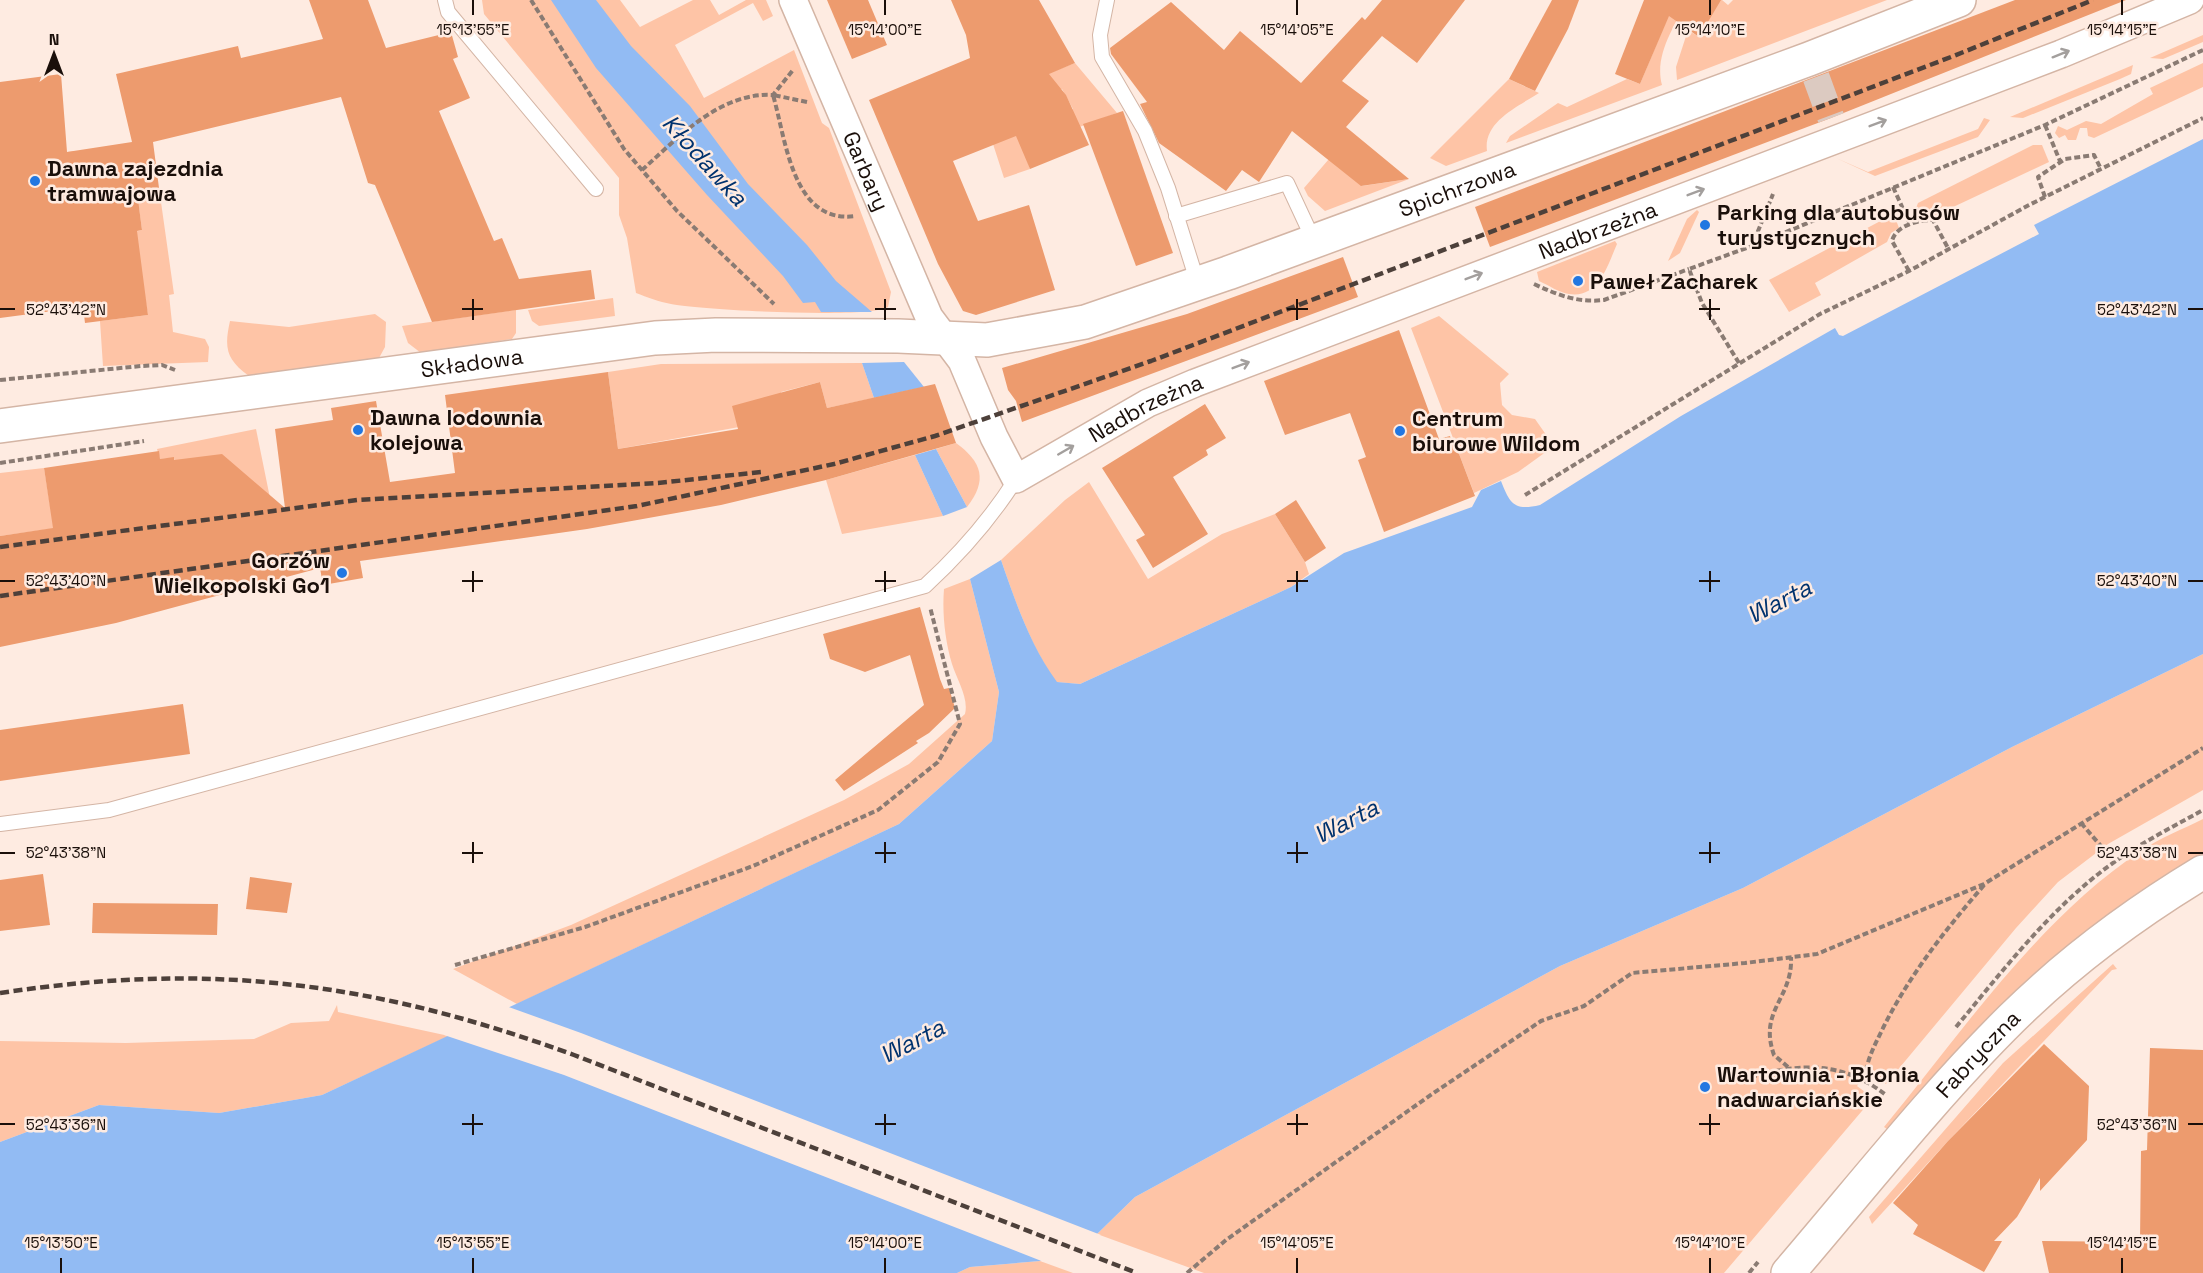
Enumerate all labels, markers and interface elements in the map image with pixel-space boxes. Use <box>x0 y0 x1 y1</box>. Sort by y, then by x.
text: 15°13'55"E <box>437 20 509 39</box>
text: 15°14'00"E <box>848 20 922 39</box>
text: 15°14'05"E <box>1260 20 1334 39</box>
text: 15°14'10"E <box>1675 20 1745 39</box>
text: 15°14'15"E <box>2087 20 2157 39</box>
north arrow <box>24 24 84 84</box>
text: N <box>49 29 59 50</box>
one-way arrow <box>2051 48 2069 59</box>
water label: Kłodawka <box>656 108 754 212</box>
one-way arrow <box>1869 117 1887 128</box>
street label: Garbary <box>837 127 896 215</box>
place label: Dawna zajezdnia tramwajowa <box>47 154 224 207</box>
street label: Spichrzowa <box>1395 154 1520 223</box>
marker: Dawna zajezdnia tramwajowa <box>28 174 42 188</box>
one-way arrow <box>1686 186 1705 197</box>
street label: Nadbrzeżna <box>1534 195 1661 265</box>
place label: Parking dla autobusów turystycznych <box>1717 198 1960 251</box>
marker: Parking dla autobusów turystycznych <box>1698 218 1712 232</box>
place label: Paweł Zacharek <box>1590 267 1759 295</box>
one-way arrow <box>1464 270 1483 281</box>
marker: Paweł Zacharek <box>1571 274 1585 288</box>
text: 52°43'42"N <box>26 300 106 319</box>
text: 52°43'42"N <box>2097 300 2177 319</box>
street label: Składowa <box>419 342 525 383</box>
one-way arrow <box>1232 359 1250 370</box>
street label: Nadbrzeżna <box>1083 367 1207 448</box>
place label: Dawna lodownia kolejowa <box>370 403 543 456</box>
place label: Centrum biurowe Wildom <box>1412 404 1580 457</box>
marker: Dawna lodownia kolejowa <box>351 423 365 437</box>
marker: Centrum biurowe Wildom <box>1393 424 1407 438</box>
one-way arrow <box>1057 443 1074 455</box>
place label: Gorzów Wielkopolski Go1 <box>154 546 330 599</box>
marker: Gorzów Wielkopolski Go1 <box>335 566 349 580</box>
text: 52°43'40"N <box>26 571 106 590</box>
text: 52°43'40"N <box>2097 571 2177 590</box>
water label: Warta <box>1742 572 1817 630</box>
water label: Warta <box>1309 792 1384 850</box>
text: 52°43'38"N <box>26 843 106 862</box>
text: 52°43'38"N <box>2097 843 2177 862</box>
street label: Fabryczna <box>1930 1004 2026 1104</box>
water label: Warta <box>875 1012 950 1070</box>
place label: Wartownia - Błonia nadwarciańskie <box>1717 1060 1920 1113</box>
marker: Wartownia - Błonia nadwarciańskie <box>1698 1080 1712 1094</box>
text: 52°43'36"N <box>26 1115 106 1134</box>
text: 52°43'36"N <box>2097 1115 2177 1134</box>
text: 15°13'50"E <box>24 1233 98 1252</box>
text: 15°13'55"E <box>437 1233 509 1252</box>
text: 15°14'00"E <box>848 1233 922 1252</box>
text: 15°14'05"E <box>1260 1233 1334 1252</box>
text: 15°14'10"E <box>1675 1233 1745 1252</box>
text: 15°14'15"E <box>2087 1233 2157 1252</box>

